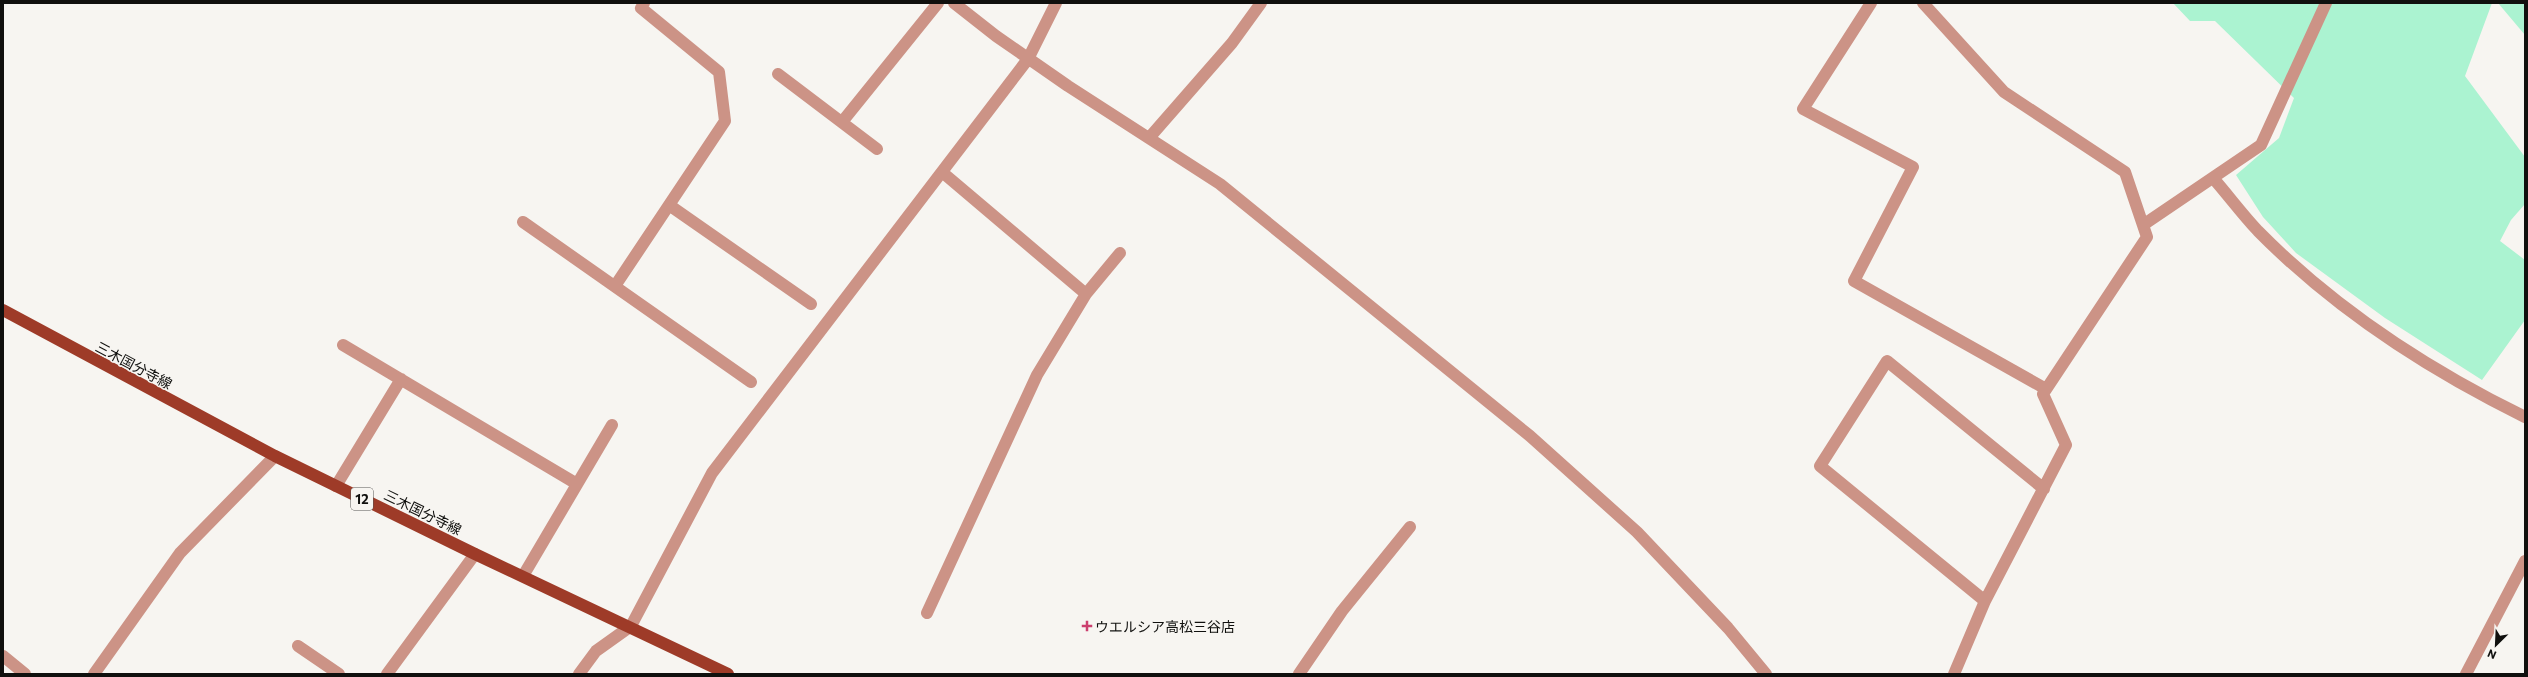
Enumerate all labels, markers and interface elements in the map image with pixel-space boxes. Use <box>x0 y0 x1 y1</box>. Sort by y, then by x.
street label: 三木国分寺線 <box>93 338 175 392</box>
street label: 三木国分寺線 <box>382 486 464 538</box>
road number: 12 <box>351 488 373 510</box>
place label: ウエルシア高松三谷店 <box>1095 618 1235 635</box>
marker: ウエルシア高松三谷店 <box>1082 621 1092 631</box>
north arrow <box>2476 625 2516 665</box>
text: N <box>2485 647 2498 662</box>

